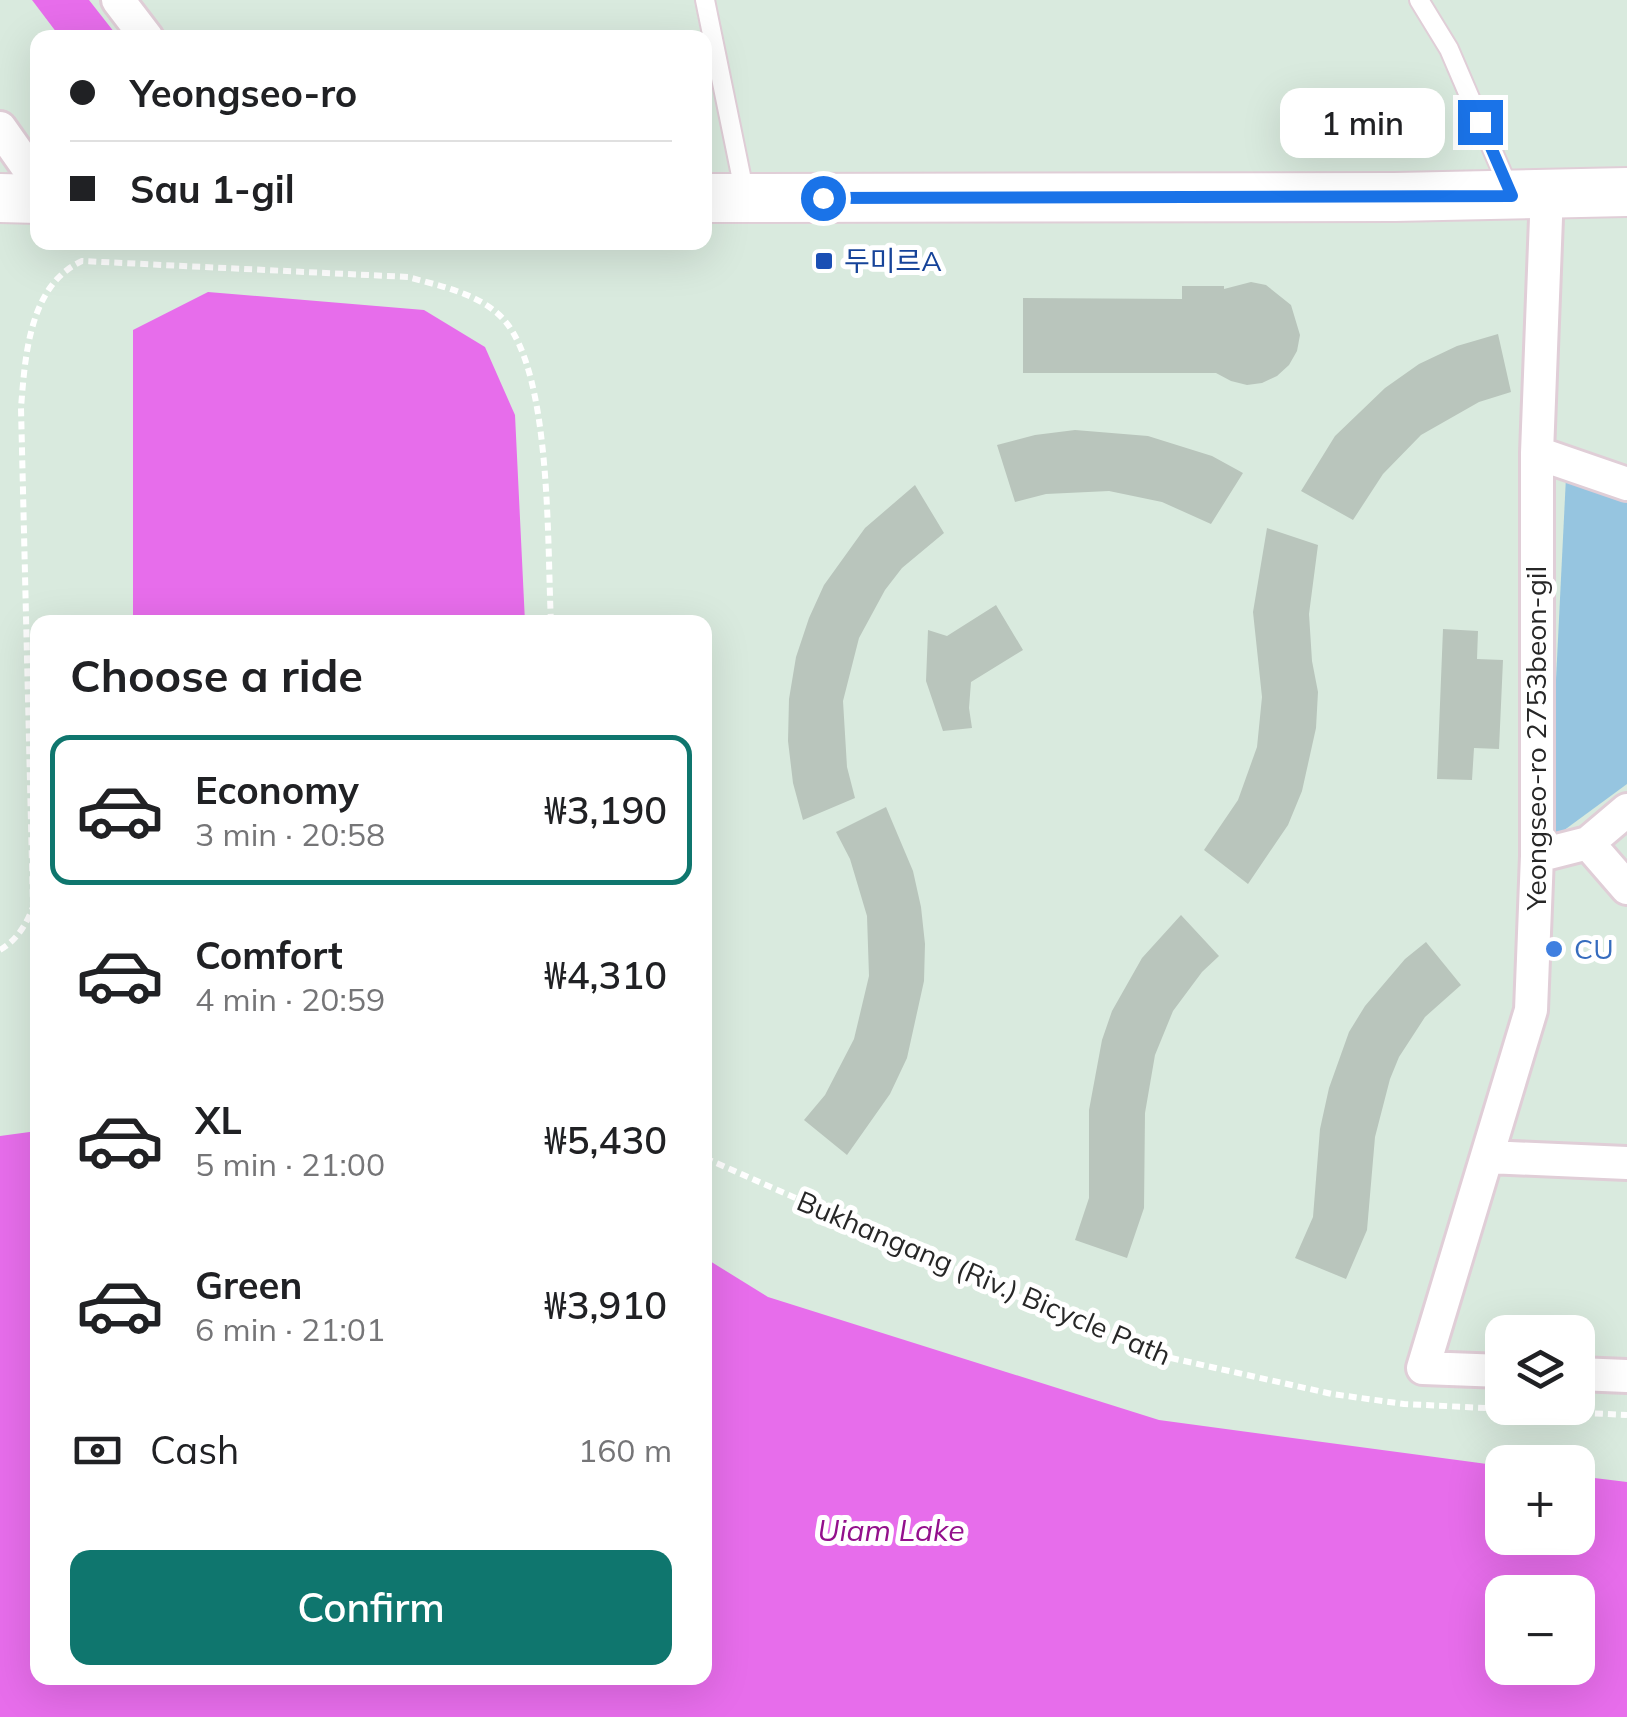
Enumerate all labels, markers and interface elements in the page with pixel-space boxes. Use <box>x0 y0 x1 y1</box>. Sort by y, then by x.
text: Yeongseo-ro <box>130 69 357 117</box>
callout: 1 min <box>1280 87 1445 157</box>
route end <box>1458 100 1503 145</box>
text: 1 min <box>1321 103 1404 143</box>
text: Sau 1-gil <box>130 165 295 213</box>
route start <box>801 176 846 221</box>
place label: 두미르A <box>844 243 942 278</box>
marker: 두미르A <box>813 250 835 272</box>
street label: Yeongseo-ro 2753beon-gil <box>1518 566 1553 911</box>
text: Choose a ride <box>70 647 363 703</box>
icon: car <box>75 765 165 855</box>
text: Economy <box>195 766 359 814</box>
text: ₩3,190 <box>544 786 667 834</box>
text: 3 min · 20:58 <box>195 814 385 854</box>
icon: car <box>75 930 165 1020</box>
text: Comfort <box>195 931 343 979</box>
place label: CU <box>1574 931 1614 966</box>
marker: CU <box>1543 938 1565 960</box>
text: ₩4,310 <box>544 951 667 999</box>
text: 4 min · 20:59 <box>195 979 385 1019</box>
icon: car <box>75 1095 165 1185</box>
text: XL <box>195 1096 242 1144</box>
text: ₩5,430 <box>544 1116 667 1164</box>
text: 5 min · 21:00 <box>195 1144 385 1184</box>
street label: Bukhangang (Riv.) Bicycle Path <box>792 1183 1176 1372</box>
icon: car <box>75 1260 165 1350</box>
text: Green <box>195 1261 302 1309</box>
text: ₩3,910 <box>544 1281 667 1329</box>
text: 6 min · 21:01 <box>195 1309 385 1349</box>
map controls <box>1485 1315 1595 1685</box>
button: layers <box>1485 1315 1595 1425</box>
icon: cash <box>70 1423 125 1478</box>
text: Cash <box>150 1426 239 1474</box>
text: 160 m <box>578 1430 672 1470</box>
button: + <box>1485 1445 1595 1555</box>
water label: Uiam Lake <box>818 1511 964 1549</box>
button: Confirm <box>70 1550 672 1665</box>
button: − <box>1485 1575 1595 1685</box>

